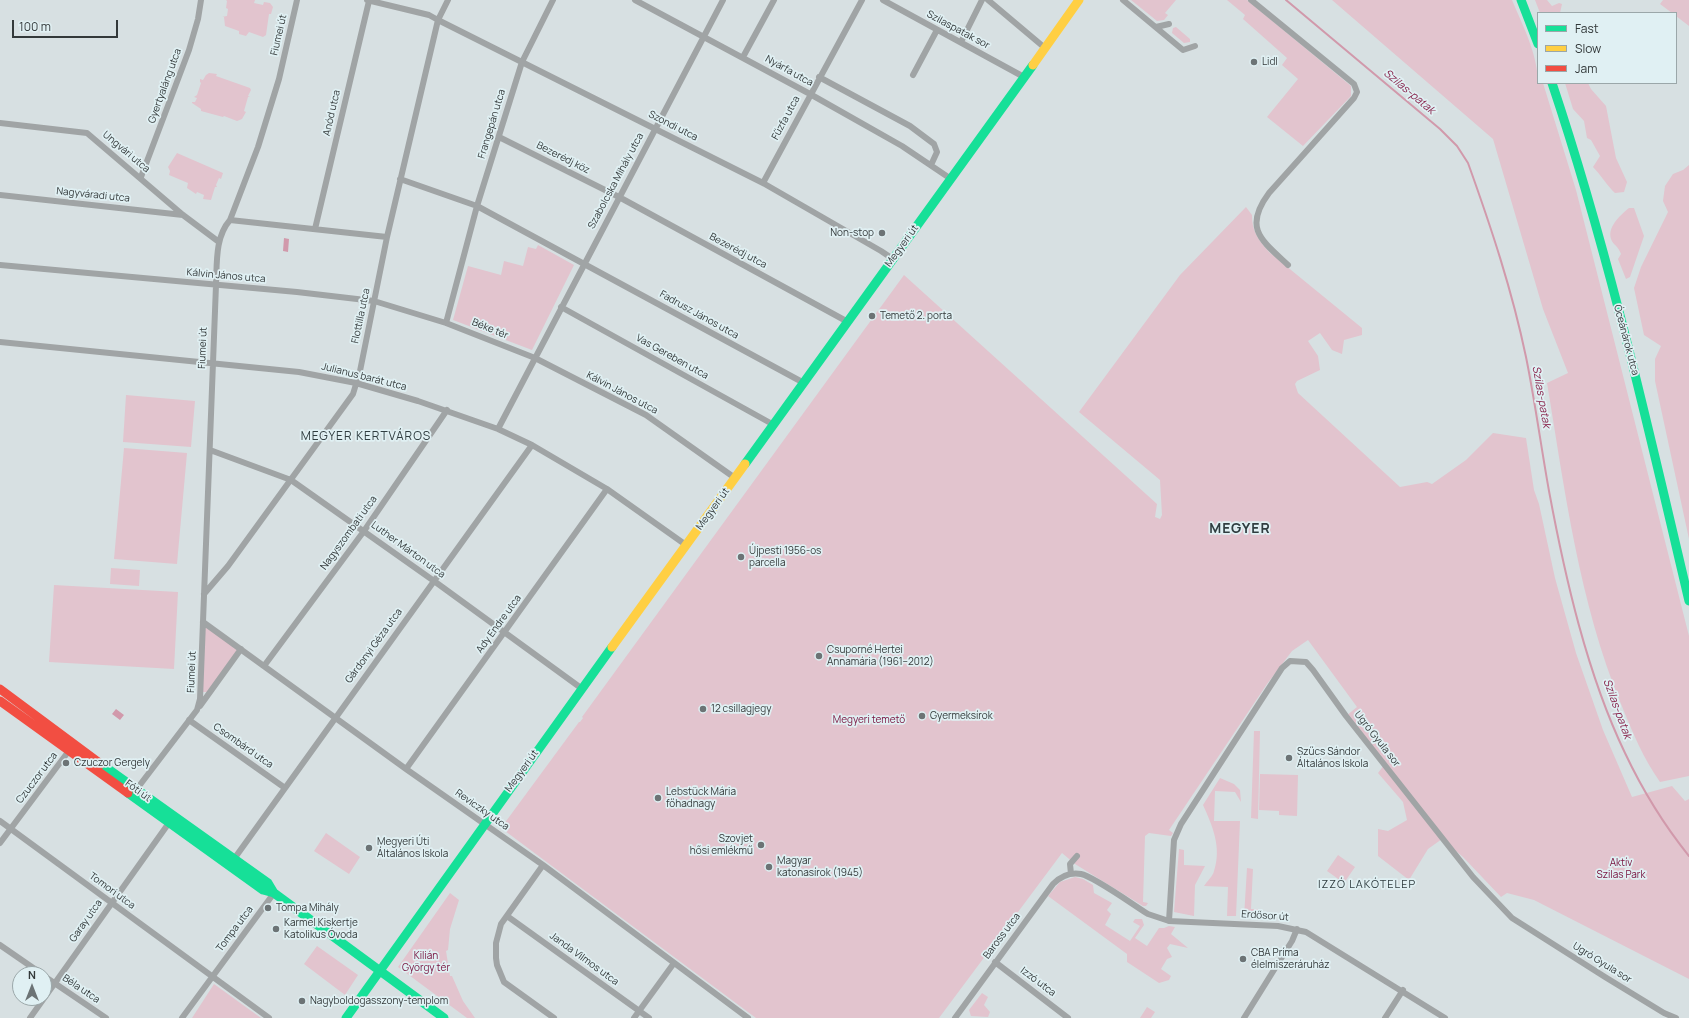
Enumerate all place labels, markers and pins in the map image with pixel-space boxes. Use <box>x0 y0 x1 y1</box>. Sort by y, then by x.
place label: Lidl <box>1262 56 1278 68</box>
marker: Lidl <box>1249 57 1259 67</box>
place label: Non-stop <box>830 227 874 239</box>
marker: Non-stop <box>877 228 887 238</box>
place label: Temető 2. porta <box>880 310 952 322</box>
marker: Temető 2. porta <box>867 311 877 321</box>
place label: Újpesti 1956-os parcella <box>749 545 821 568</box>
marker: Újpesti 1956-os parcella <box>736 552 746 562</box>
place label: Csuporné Hertei Annamária (1961–2012) <box>827 644 934 668</box>
marker: Csuporné Hertei Annamária (1961–2012) <box>814 651 824 661</box>
place label: 12 csillagjegy <box>711 703 771 715</box>
marker: 12 csillagjegy <box>698 704 708 714</box>
place label: Gyermeksírok <box>930 710 993 722</box>
marker: Gyermeksírok <box>917 711 927 721</box>
place label: Szűcs Sándor Általános Iskola <box>1297 746 1368 770</box>
marker: Szűcs Sándor Általános Iskola <box>1284 753 1294 763</box>
place label: Czuczor Gergely <box>74 757 150 769</box>
marker: Czuczor Gergely <box>61 758 71 768</box>
place label: Lebstück Mária főhadnagy <box>666 786 736 810</box>
marker: Lebstück Mária főhadnagy <box>653 793 663 803</box>
place label: Szovjet hősi emlékmű <box>690 833 753 856</box>
place label: Megyeri Úti Általános Iskola <box>377 836 448 860</box>
marker: Szovjet hősi emlékmű <box>756 840 766 850</box>
marker: Megyeri Úti Általános Iskola <box>364 843 374 853</box>
place label: Magyar katonasírok (1945) <box>777 855 863 878</box>
marker: Magyar katonasírok (1945) <box>764 862 774 872</box>
place label: Tompa Mihály <box>276 902 339 914</box>
marker: Tompa Mihály <box>263 903 273 913</box>
place label: Karmel Kiskertje Katolikus Óvoda <box>284 917 358 940</box>
marker: Karmel Kiskertje Katolikus Óvoda <box>271 924 281 934</box>
place label: CBA Príma élelmiszeráruház <box>1251 947 1329 970</box>
marker: CBA Príma élelmiszeráruház <box>1238 954 1248 964</box>
place label: Nagyboldogasszony-templom <box>310 995 448 1007</box>
marker: Nagyboldogasszony-templom <box>297 996 307 1006</box>

